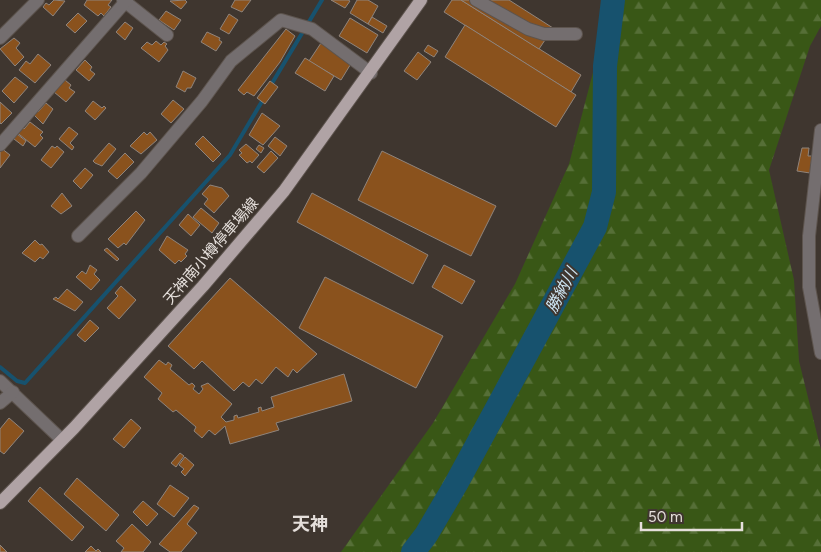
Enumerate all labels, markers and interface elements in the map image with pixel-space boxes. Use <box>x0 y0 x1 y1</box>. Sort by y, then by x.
street label: 天神南小樽停車場線 <box>160 194 262 308</box>
water label: 勝納川 <box>542 263 582 316</box>
scale bar <box>641 500 742 532</box>
text: 50 m <box>648 508 683 526</box>
district label: 天神 <box>292 513 328 535</box>

